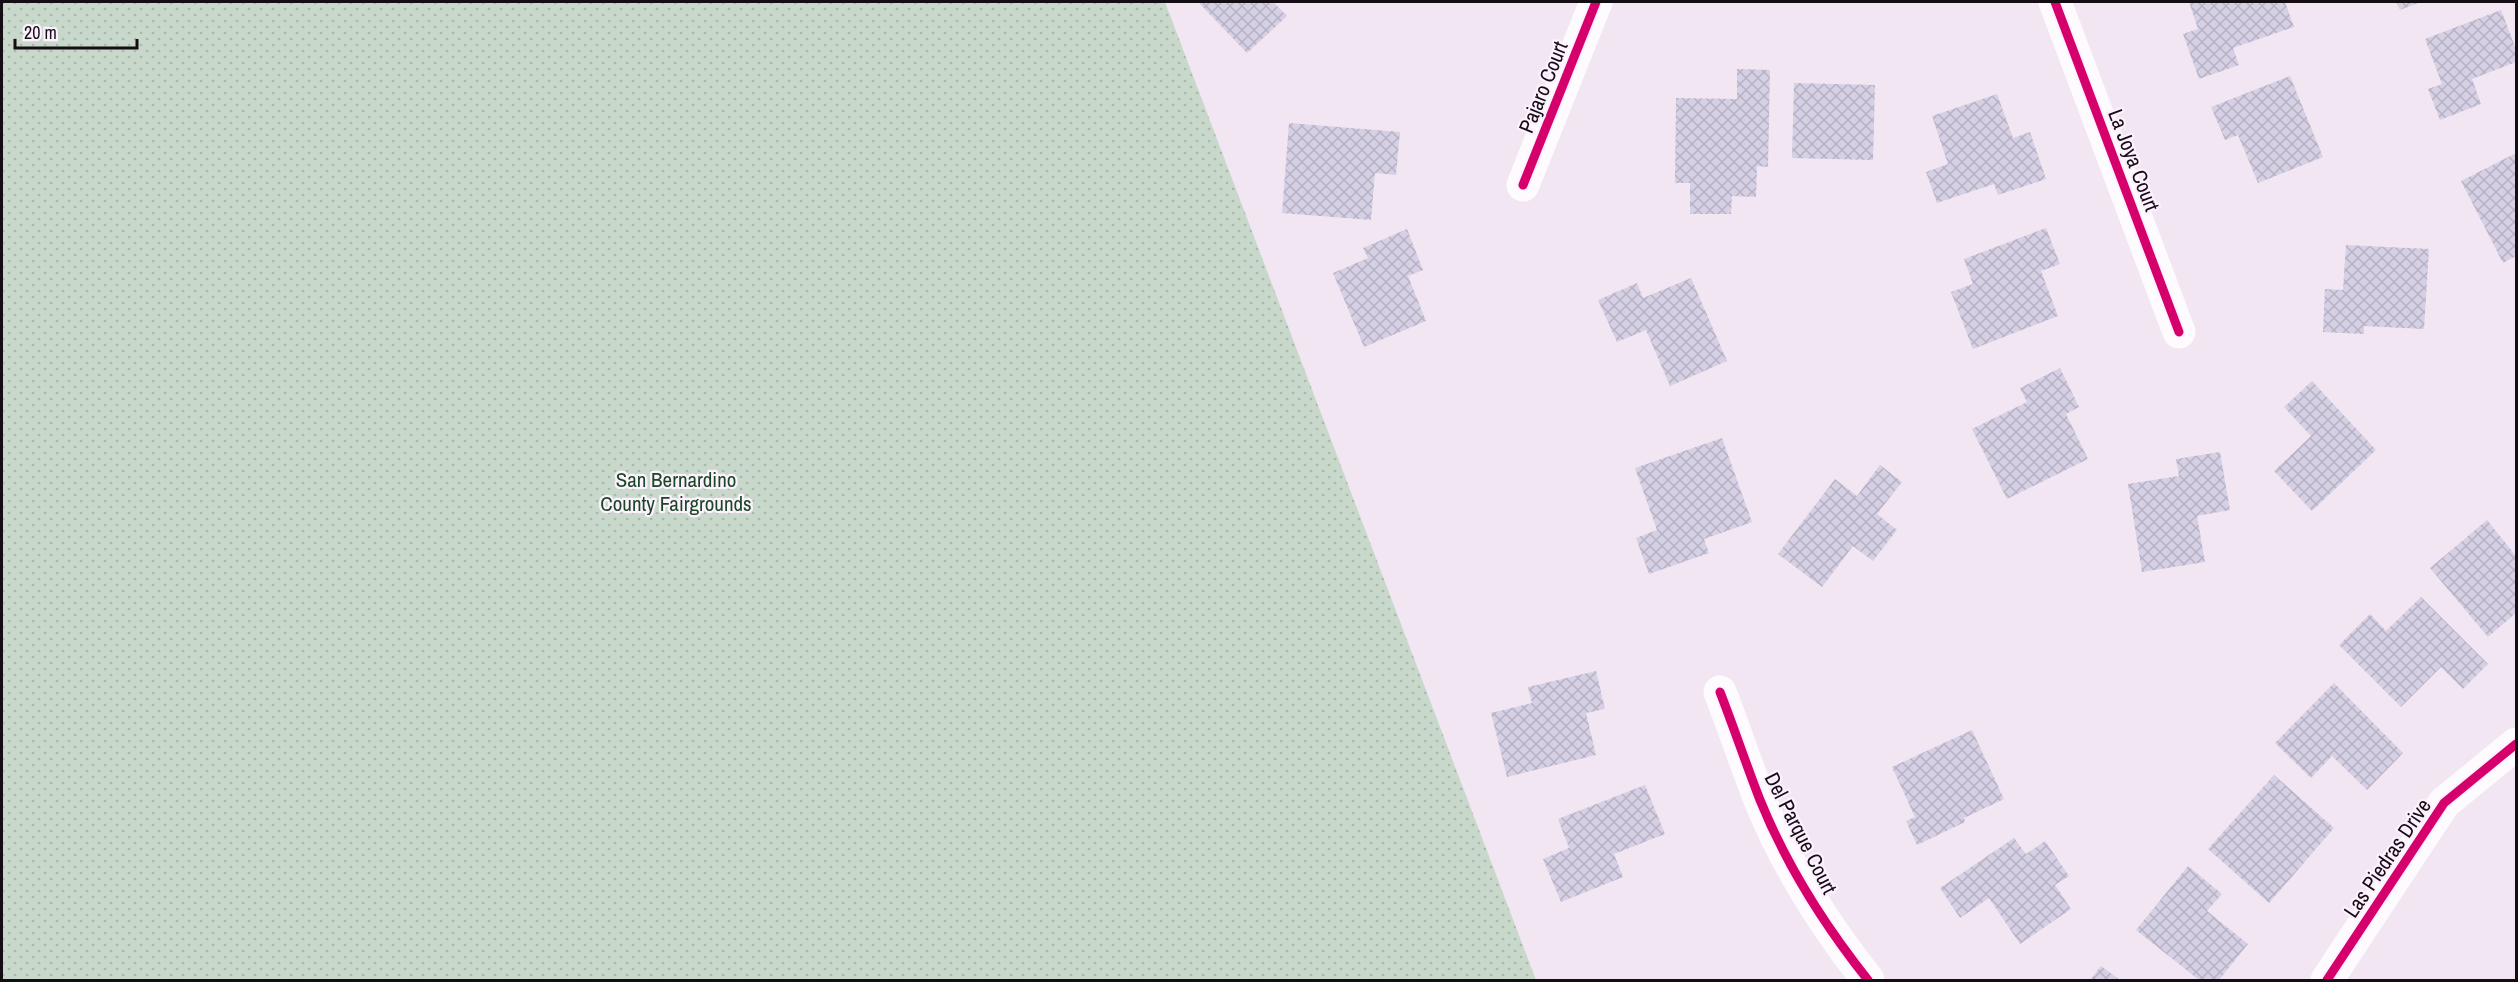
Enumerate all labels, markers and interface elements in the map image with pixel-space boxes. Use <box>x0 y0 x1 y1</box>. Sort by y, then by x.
scale bar <box>15 12 136 50</box>
text: 20 m <box>24 20 57 45</box>
street label: Pajaro Court <box>1511 37 1575 137</box>
street label: La Joya Court <box>2101 105 2167 215</box>
park label: San Bernardino County Fairgrounds <box>600 465 752 518</box>
street label: Del Parque Court <box>1758 767 1844 899</box>
street label: Las Piedras Drive <box>2336 793 2438 923</box>

